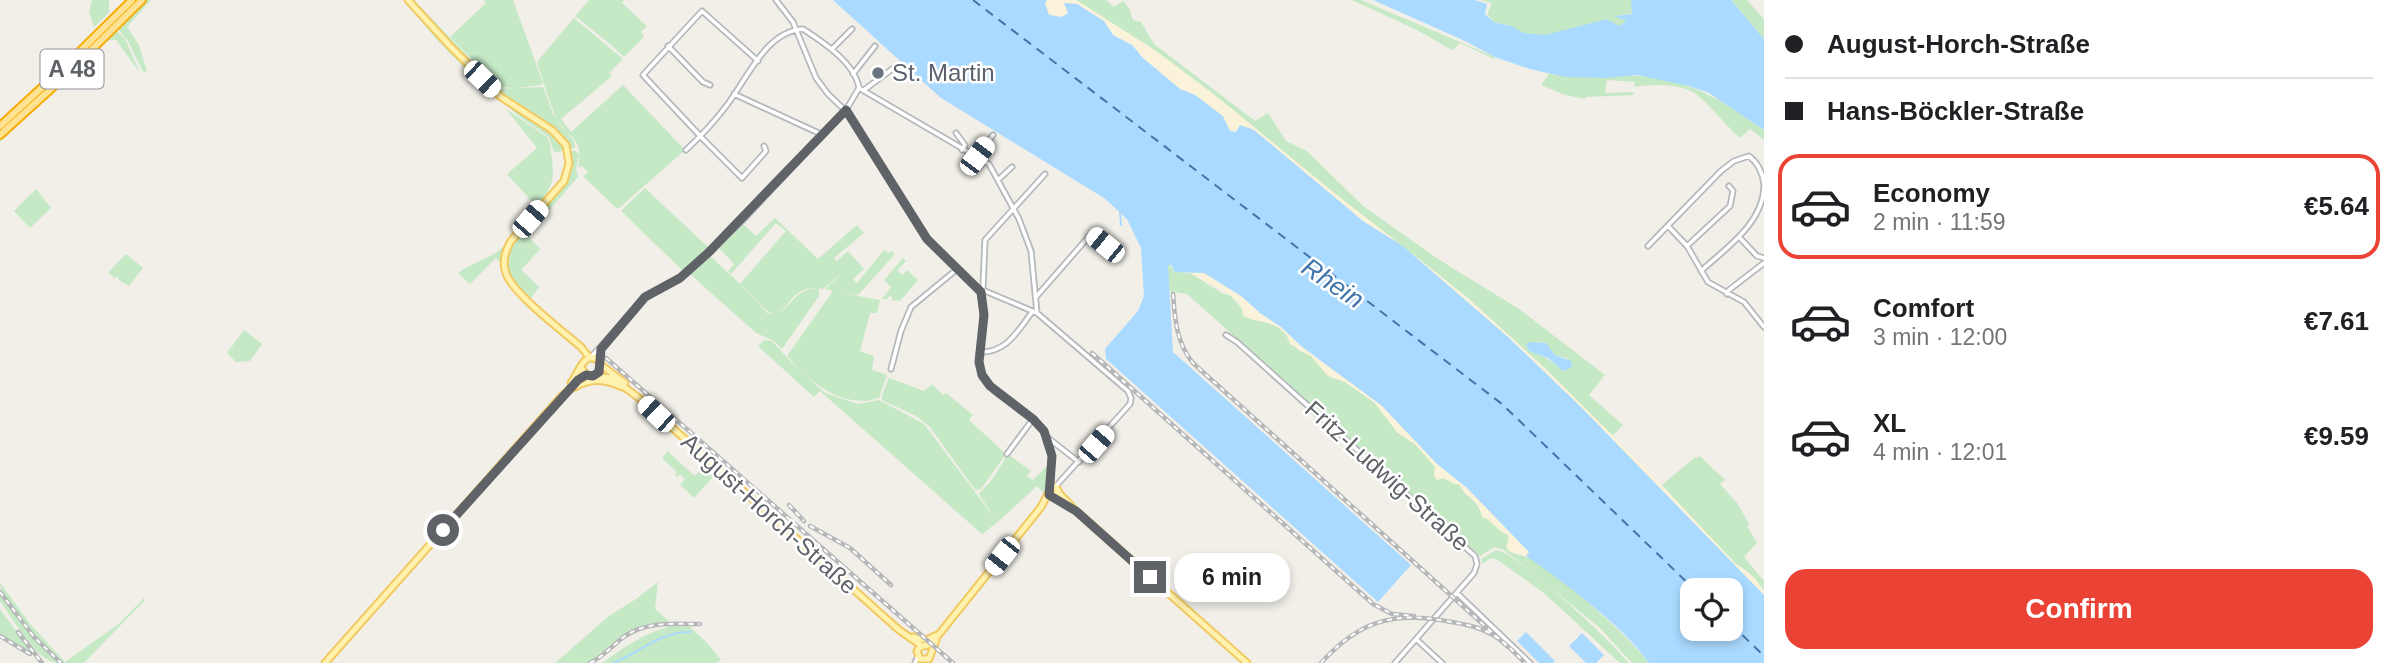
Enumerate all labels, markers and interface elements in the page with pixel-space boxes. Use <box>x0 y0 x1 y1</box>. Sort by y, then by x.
text: August-Horch-Straße <box>1827 29 2090 59</box>
road number: A 48 <box>41 50 104 88</box>
car <box>460 57 505 101</box>
place label: St. Martin <box>892 59 995 86</box>
marker: St. Martin <box>870 65 886 81</box>
text: Hans-Böckler-Straße <box>1827 96 2084 126</box>
car <box>956 133 999 179</box>
icon: car <box>1789 175 1852 238</box>
text: Economy <box>1873 178 1990 208</box>
text: €5.64 <box>2304 191 2369 221</box>
car <box>509 196 552 242</box>
text: 2 min · 11:59 <box>1873 209 2006 235</box>
car <box>1083 224 1128 266</box>
water label: Rhein <box>1296 252 1370 314</box>
icon: car <box>1789 290 1852 353</box>
text: Comfort <box>1873 293 1974 323</box>
text: €7.61 <box>2304 306 2369 336</box>
text: 3 min · 12:00 <box>1873 324 2007 350</box>
car <box>634 392 679 436</box>
street label: Fritz-Ludwig-Straße <box>1300 395 1475 556</box>
icon: car <box>1789 405 1852 468</box>
text: XL <box>1873 408 1906 438</box>
car <box>1075 421 1118 467</box>
text: €9.59 <box>2304 421 2369 451</box>
street label: August-Horch-Straße <box>676 428 863 600</box>
text: 4 min · 12:01 <box>1873 439 2007 465</box>
route start <box>427 514 459 546</box>
car <box>981 533 1024 579</box>
callout: 6 min <box>1174 552 1290 602</box>
route end <box>1134 561 1166 593</box>
text: 6 min <box>1202 564 1262 590</box>
button: Confirm <box>1785 569 2373 649</box>
map controls <box>1680 578 1743 641</box>
button: locate <box>1680 578 1743 641</box>

